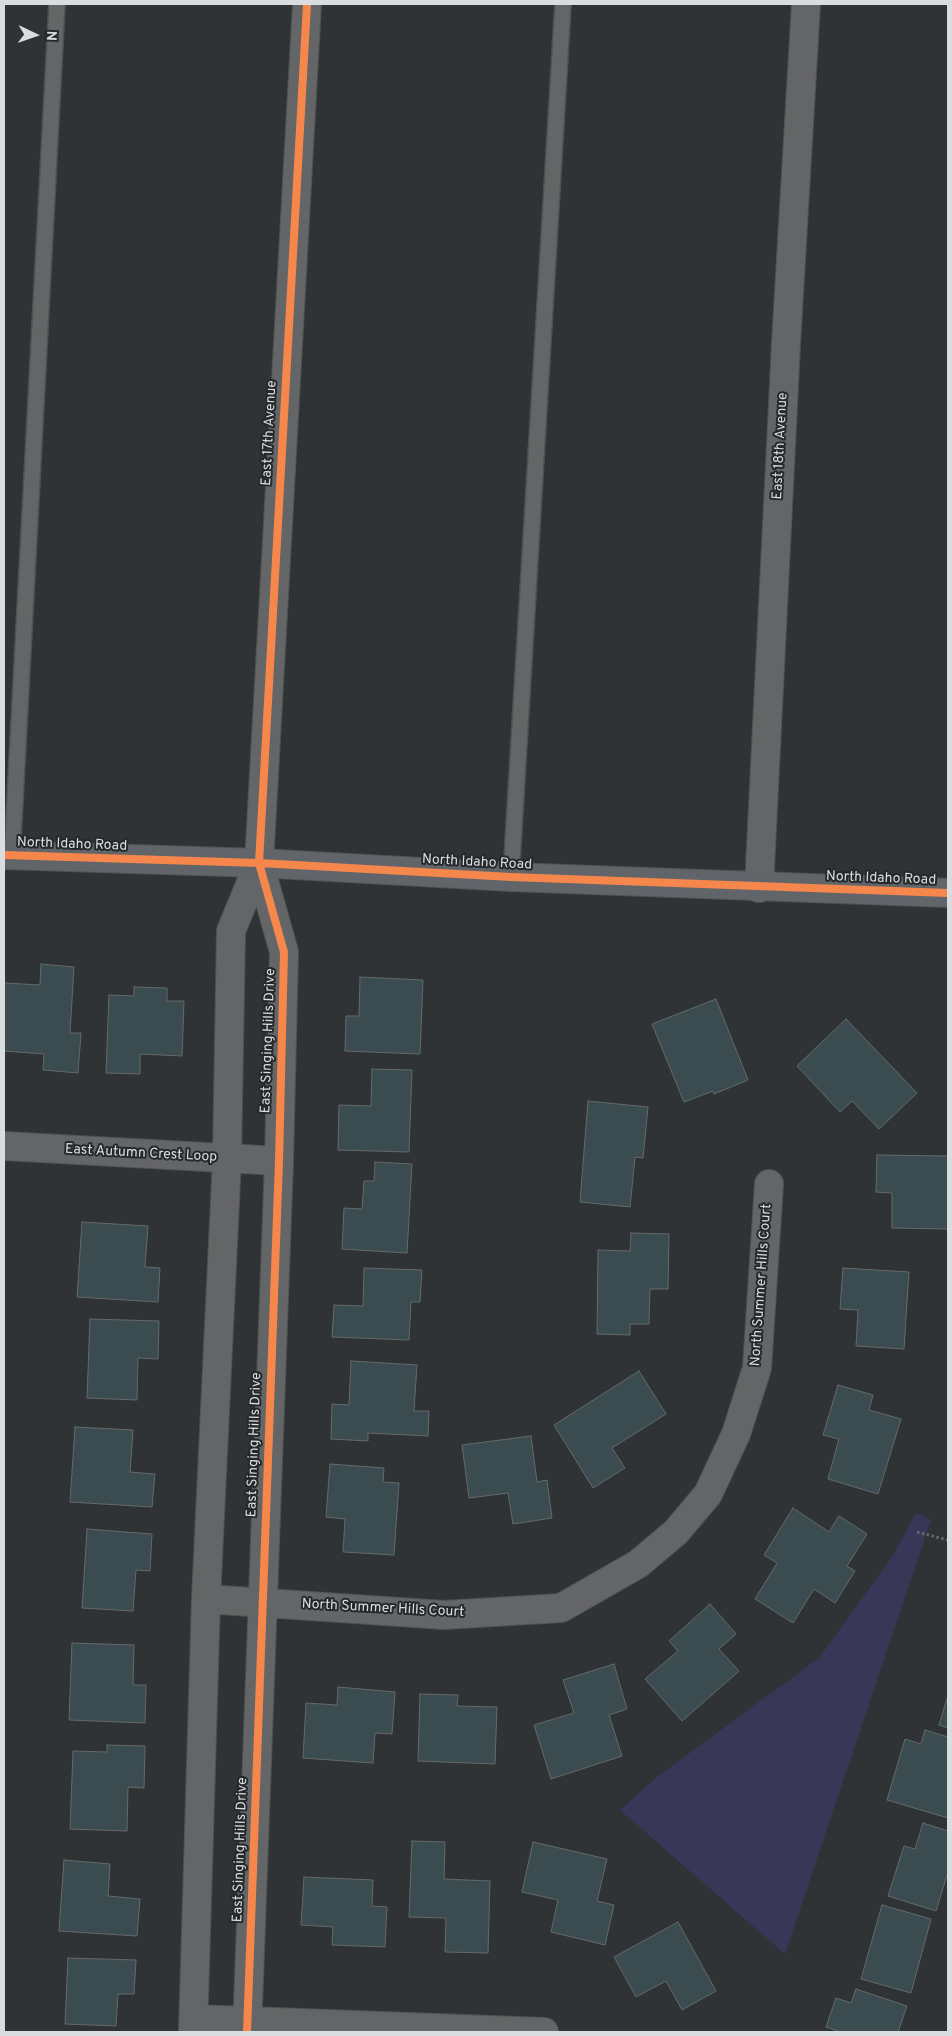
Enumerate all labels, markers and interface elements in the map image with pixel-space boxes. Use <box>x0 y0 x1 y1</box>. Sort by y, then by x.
north arrow <box>10 10 60 60</box>
text: N <box>42 30 59 41</box>
street label: East 17th Avenue <box>259 380 281 486</box>
street label: East 18th Avenue <box>770 392 792 500</box>
street label: North Idaho Road <box>17 835 127 855</box>
street label: North Idaho Road <box>421 852 533 874</box>
street label: North Idaho Road <box>826 869 936 889</box>
street label: East Singing Hills Drive <box>258 968 280 1114</box>
street label: East Autumn Crest Loop <box>65 1142 217 1166</box>
street label: North Summer Hills Court <box>748 1203 776 1367</box>
street label: East Singing Hills Drive <box>244 1372 266 1518</box>
street label: North Summer Hills Court <box>301 1596 465 1622</box>
street label: East Singing Hills Drive <box>230 1777 252 1923</box>

